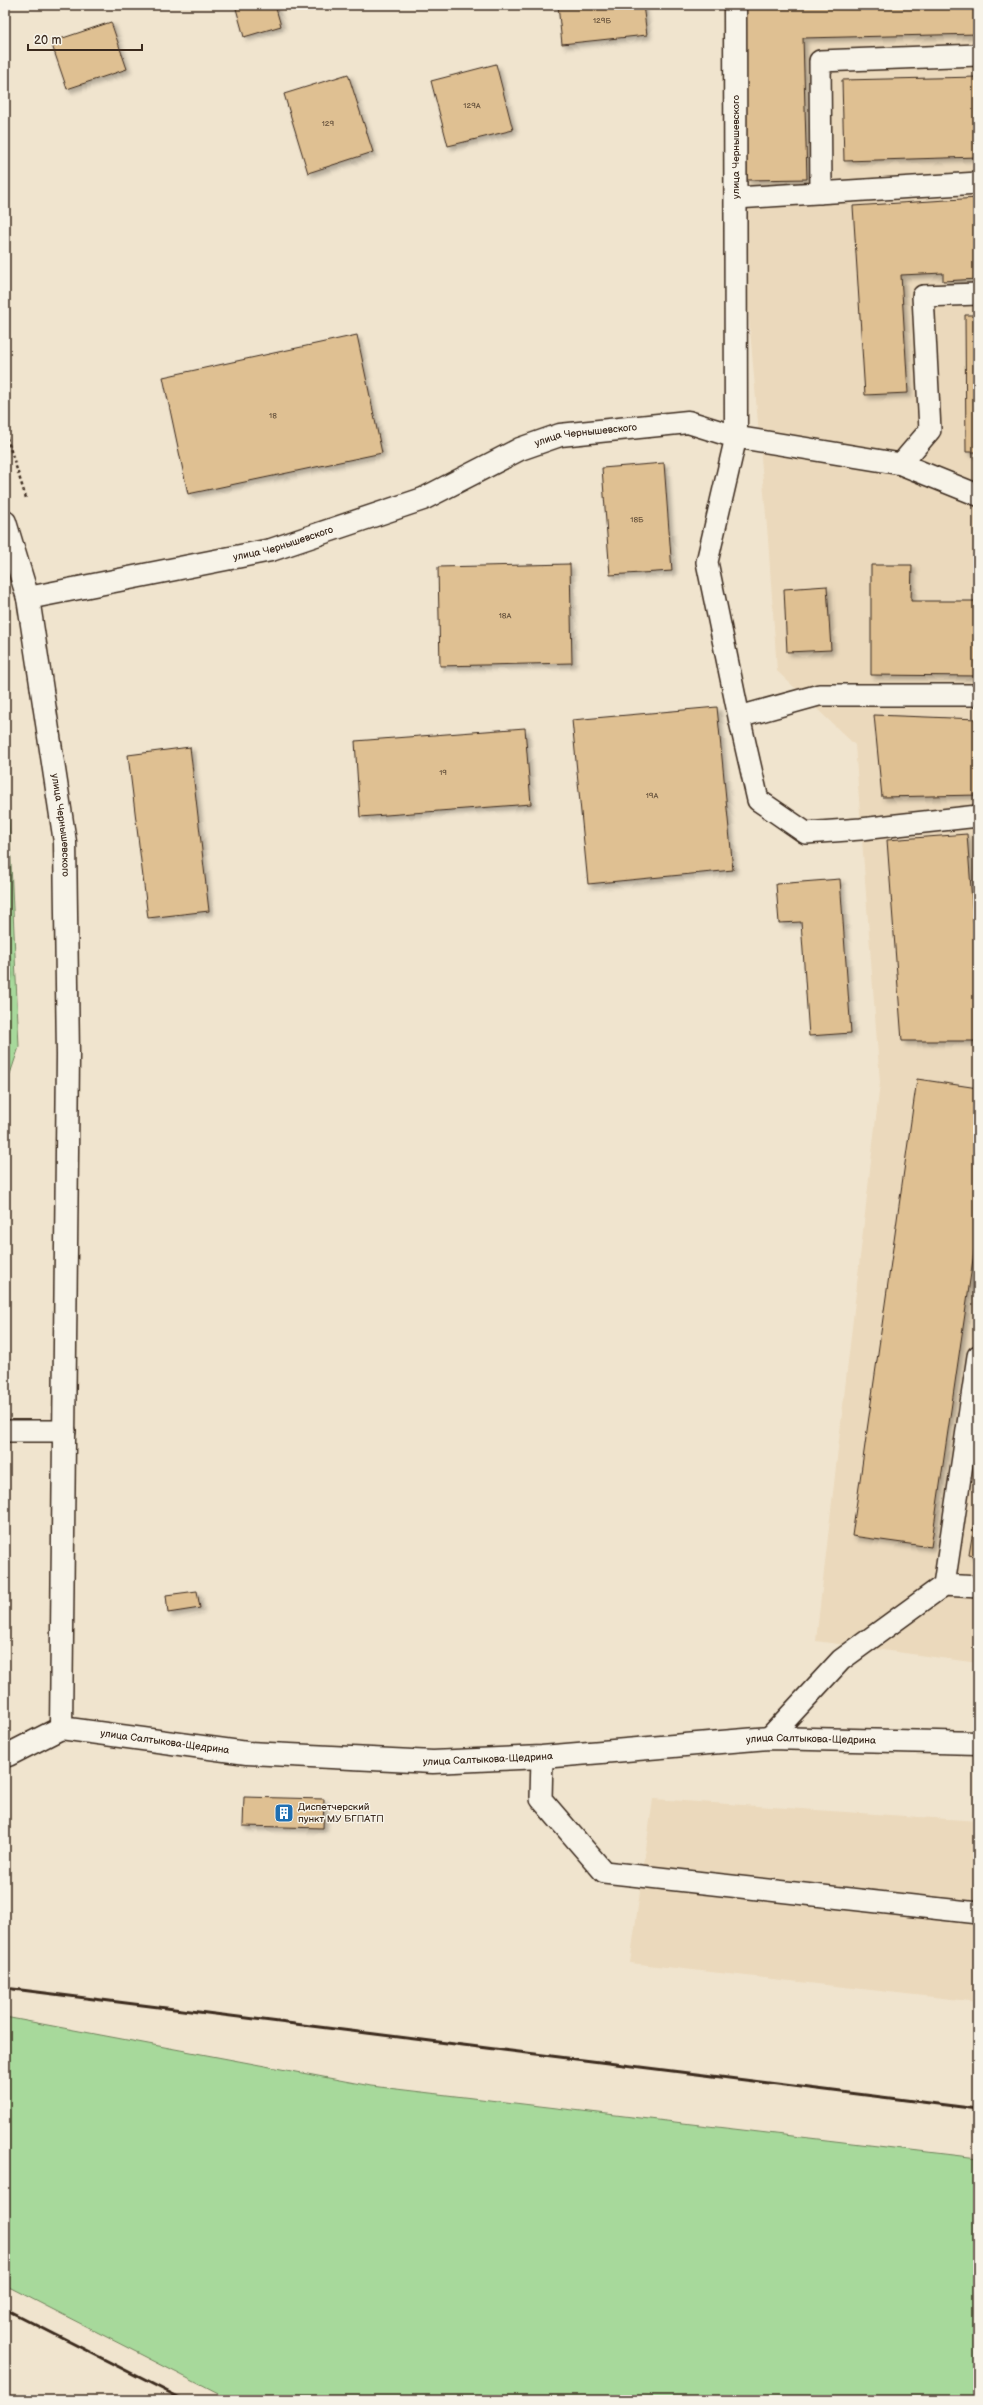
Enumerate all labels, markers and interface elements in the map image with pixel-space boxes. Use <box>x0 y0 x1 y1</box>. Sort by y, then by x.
house number: 129Б <box>593 16 611 25</box>
scale bar <box>28 26 142 52</box>
text: 20 m <box>34 33 61 48</box>
street label: улица Чернышевского <box>730 95 742 199</box>
house number: 129А <box>463 101 481 110</box>
house number: 129 <box>322 119 335 128</box>
house number: 18 <box>269 411 277 420</box>
street label: улица Чернышевского <box>533 421 638 449</box>
house number: 18Б <box>630 515 644 524</box>
street label: улица Чернышевского <box>232 524 335 563</box>
house number: 18А <box>499 611 511 620</box>
house number: 19 <box>439 768 447 777</box>
street label: улица Чернышевского <box>49 773 71 877</box>
house number: 19А <box>646 791 658 800</box>
street label: улица Салтыкова-Щедрина <box>100 1727 230 1757</box>
street label: улица Салтыкова-Щедрина <box>745 1732 876 1747</box>
street label: улица Салтыкова-Щедрина <box>423 1750 553 1768</box>
place label: Диспетчерский пункт МУ БГПАТП <box>298 1801 384 1825</box>
building icon: Диспетчерский пункт МУ БГПАТП <box>273 1802 295 1824</box>

